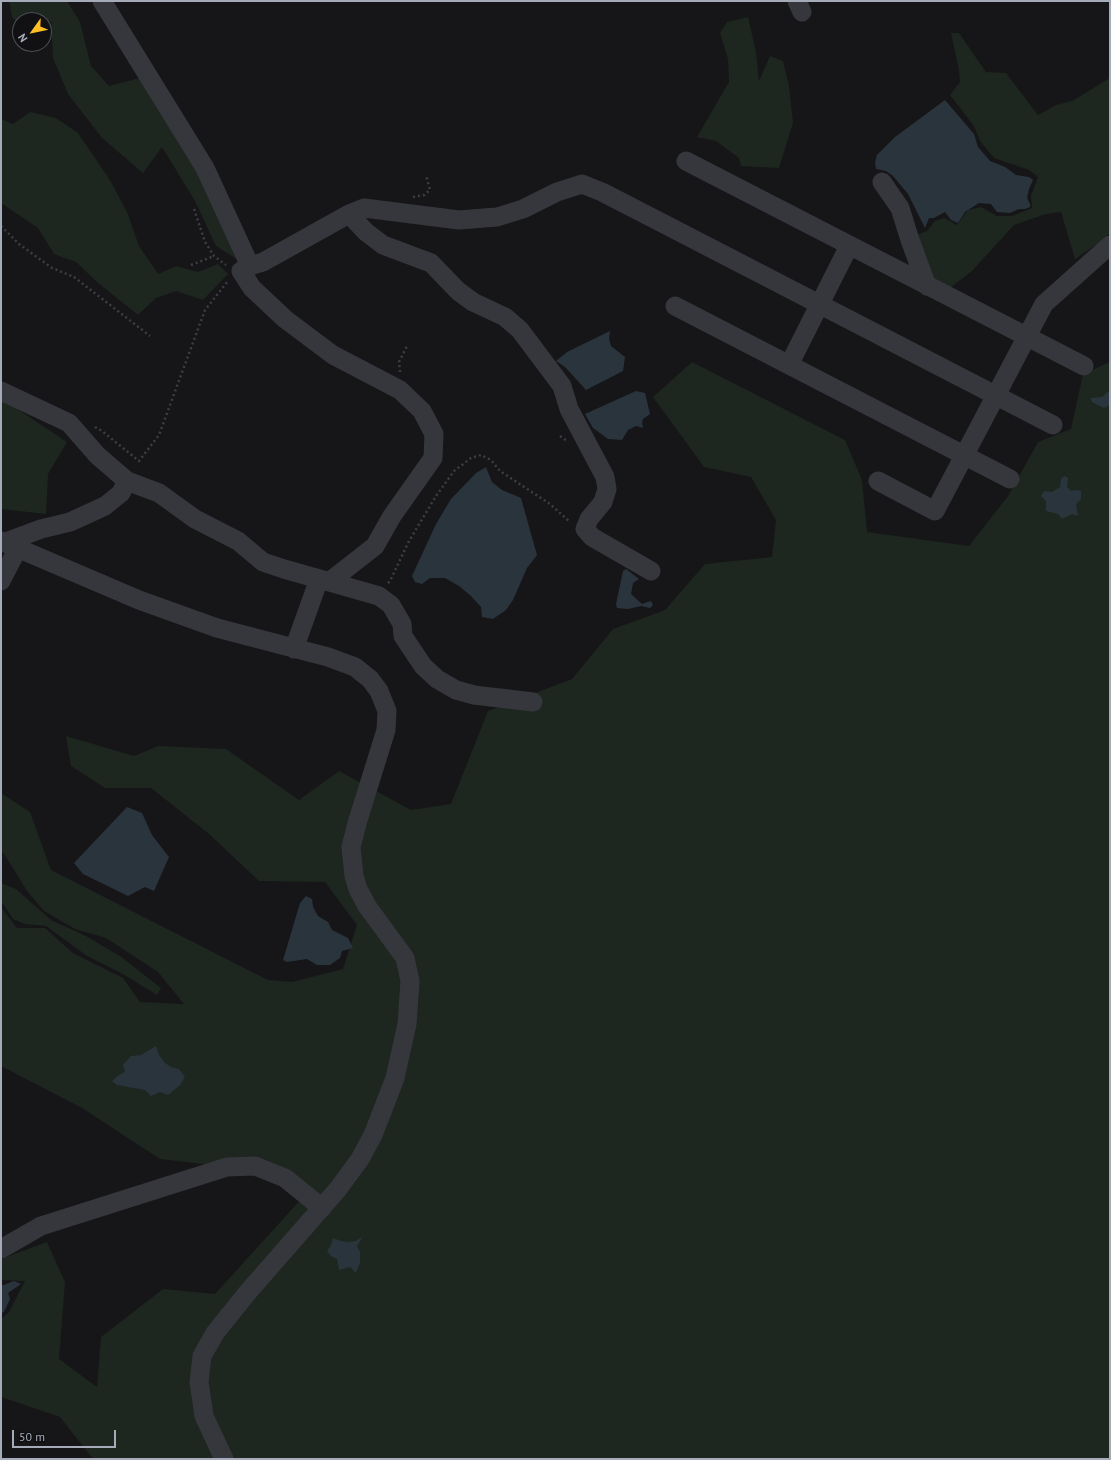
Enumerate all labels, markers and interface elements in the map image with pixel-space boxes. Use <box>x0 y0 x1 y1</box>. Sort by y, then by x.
north arrow <box>12 12 52 52</box>
text: N <box>15 31 31 45</box>
scale bar <box>14 1422 118 1448</box>
text: 50 m <box>19 1429 45 1444</box>

